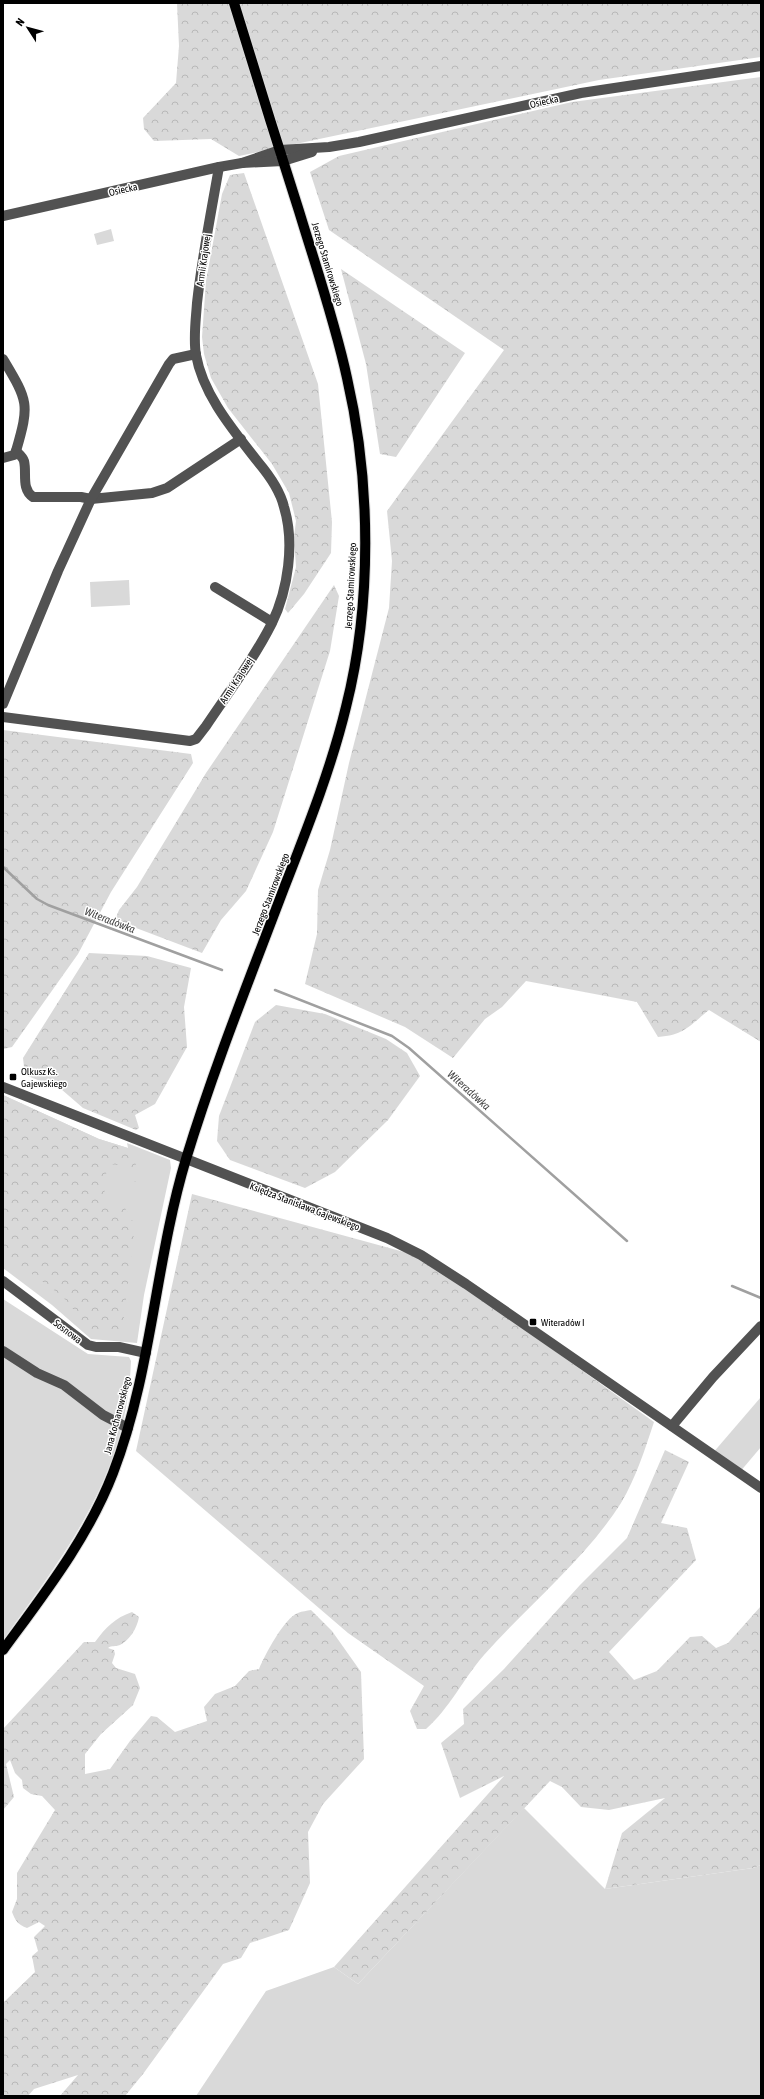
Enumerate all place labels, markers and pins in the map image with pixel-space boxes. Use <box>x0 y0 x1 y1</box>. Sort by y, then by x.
place label: Olkusz Ks. Gajewskiego <box>21 1066 67 1089</box>
marker: Olkusz Ks. Gajewskiego <box>8 1072 18 1082</box>
marker: Witeradów I <box>528 1317 538 1327</box>
place label: Witeradów I <box>541 1317 585 1328</box>

